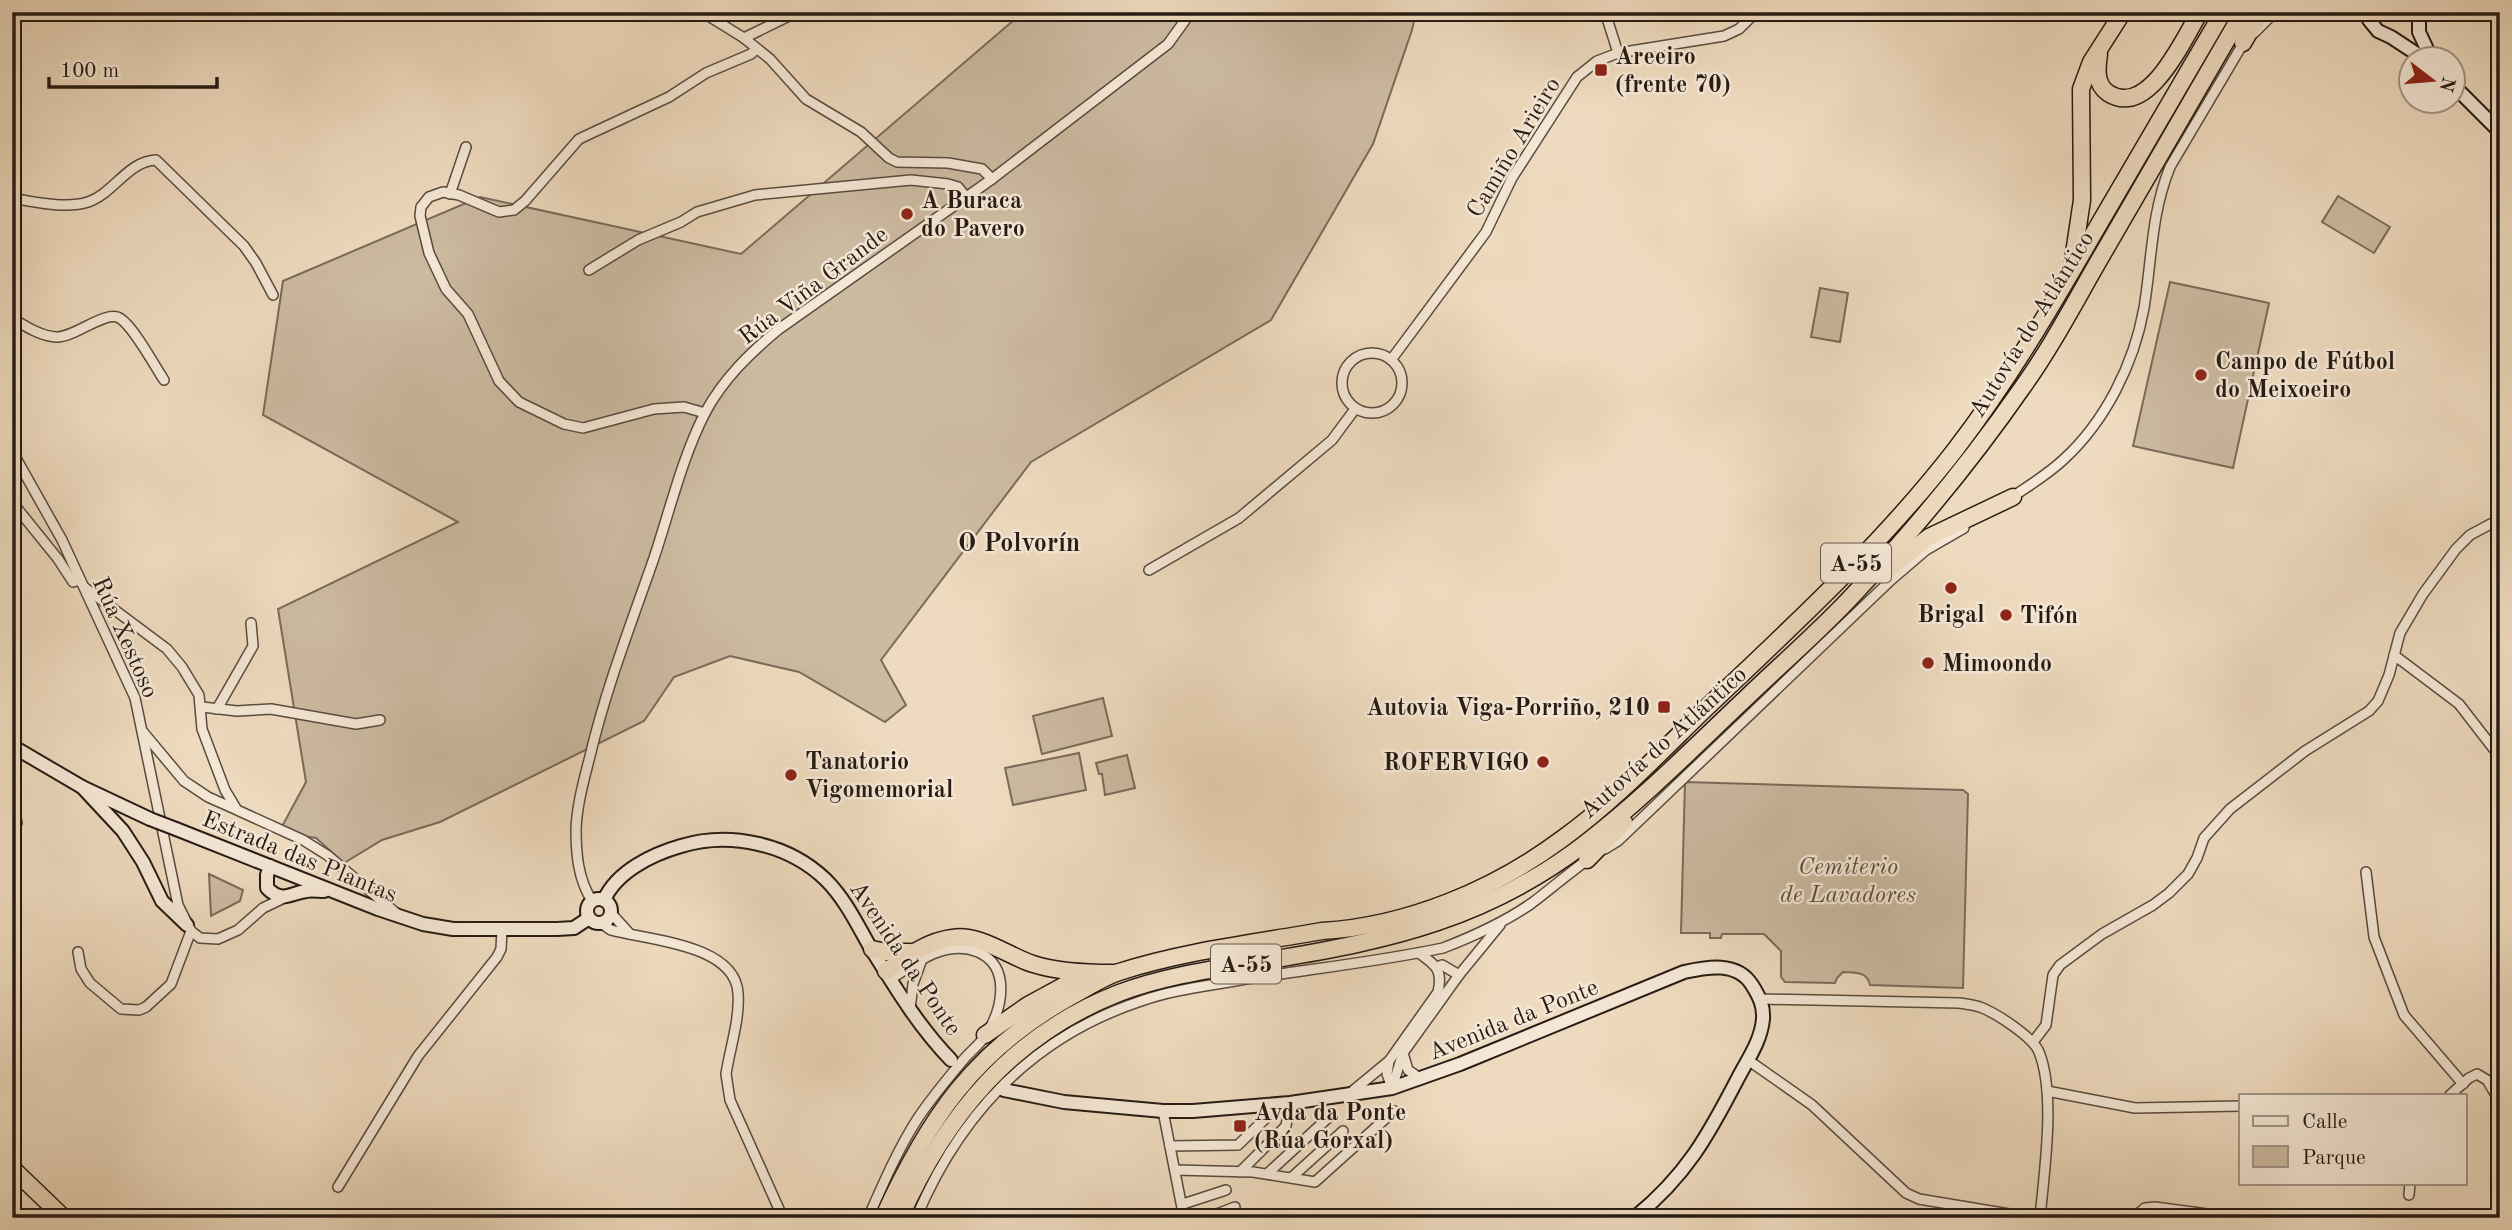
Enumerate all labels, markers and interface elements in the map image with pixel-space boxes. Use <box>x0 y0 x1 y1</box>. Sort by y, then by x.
scale bar <box>49 46 217 90</box>
place label: Areeiro (frente 70) <box>1615 46 1731 98</box>
north arrow <box>2396 46 2466 116</box>
text: 100 m <box>60 61 119 82</box>
marker: Areeiro (frente 70) <box>1593 62 1609 78</box>
street label: Camiño Arieiro <box>1463 74 1566 222</box>
text: N <box>2435 74 2457 94</box>
place label: A Buraca do Pavero <box>921 190 1025 242</box>
marker: A Buraca do Pavero <box>899 206 915 222</box>
street label: Rúa Viña Grande <box>735 223 893 350</box>
street label: Autovía do Atlántico <box>1966 228 2100 422</box>
place label: Campo de Fútbol do Meixoeiro <box>2215 351 2395 403</box>
marker: Campo de Fútbol do Meixoeiro <box>2193 367 2209 383</box>
district label: O Polvorín <box>958 531 1080 557</box>
road number: A-55 <box>1821 544 1891 582</box>
street label: Rúa Xestoso <box>87 574 162 702</box>
marker: Brigal <box>1943 580 1959 596</box>
place label: Brigal <box>1917 604 1985 628</box>
place label: Tifón <box>2020 605 2078 629</box>
marker: Tifón <box>1998 607 2014 623</box>
place label: Mimoondo <box>1942 653 2052 677</box>
marker: Mimoondo <box>1920 655 1936 671</box>
street label: Autovía do Atlántico <box>1577 663 1752 824</box>
place label: Autovia Viga-Porriño, 210 <box>1366 697 1650 721</box>
marker: Autovia Viga-Porriño, 210 <box>1656 699 1672 715</box>
place label: Tanatorio Vigomemorial <box>805 751 953 803</box>
place label: ROFERVIGO <box>1383 752 1529 776</box>
marker: ROFERVIGO <box>1535 754 1551 770</box>
marker: Tanatorio Vigomemorial <box>783 767 799 783</box>
street label: Estrada das Plantas <box>198 808 400 908</box>
park label: Cemiterio de Lavadores <box>1780 856 1916 908</box>
street label: Avenida da Ponte <box>844 878 965 1041</box>
road number: A-55 <box>1211 945 1281 984</box>
street label: Avenida da Ponte <box>1426 976 1602 1066</box>
legend <box>2239 1094 2466 1184</box>
place label: Avda da Ponte (Rúa Gorxal) <box>1254 1102 1406 1154</box>
text: Calle <box>2302 1112 2347 1133</box>
marker: Avda da Ponte (Rúa Gorxal) <box>1232 1118 1248 1134</box>
text: Parque <box>2302 1148 2366 1169</box>

